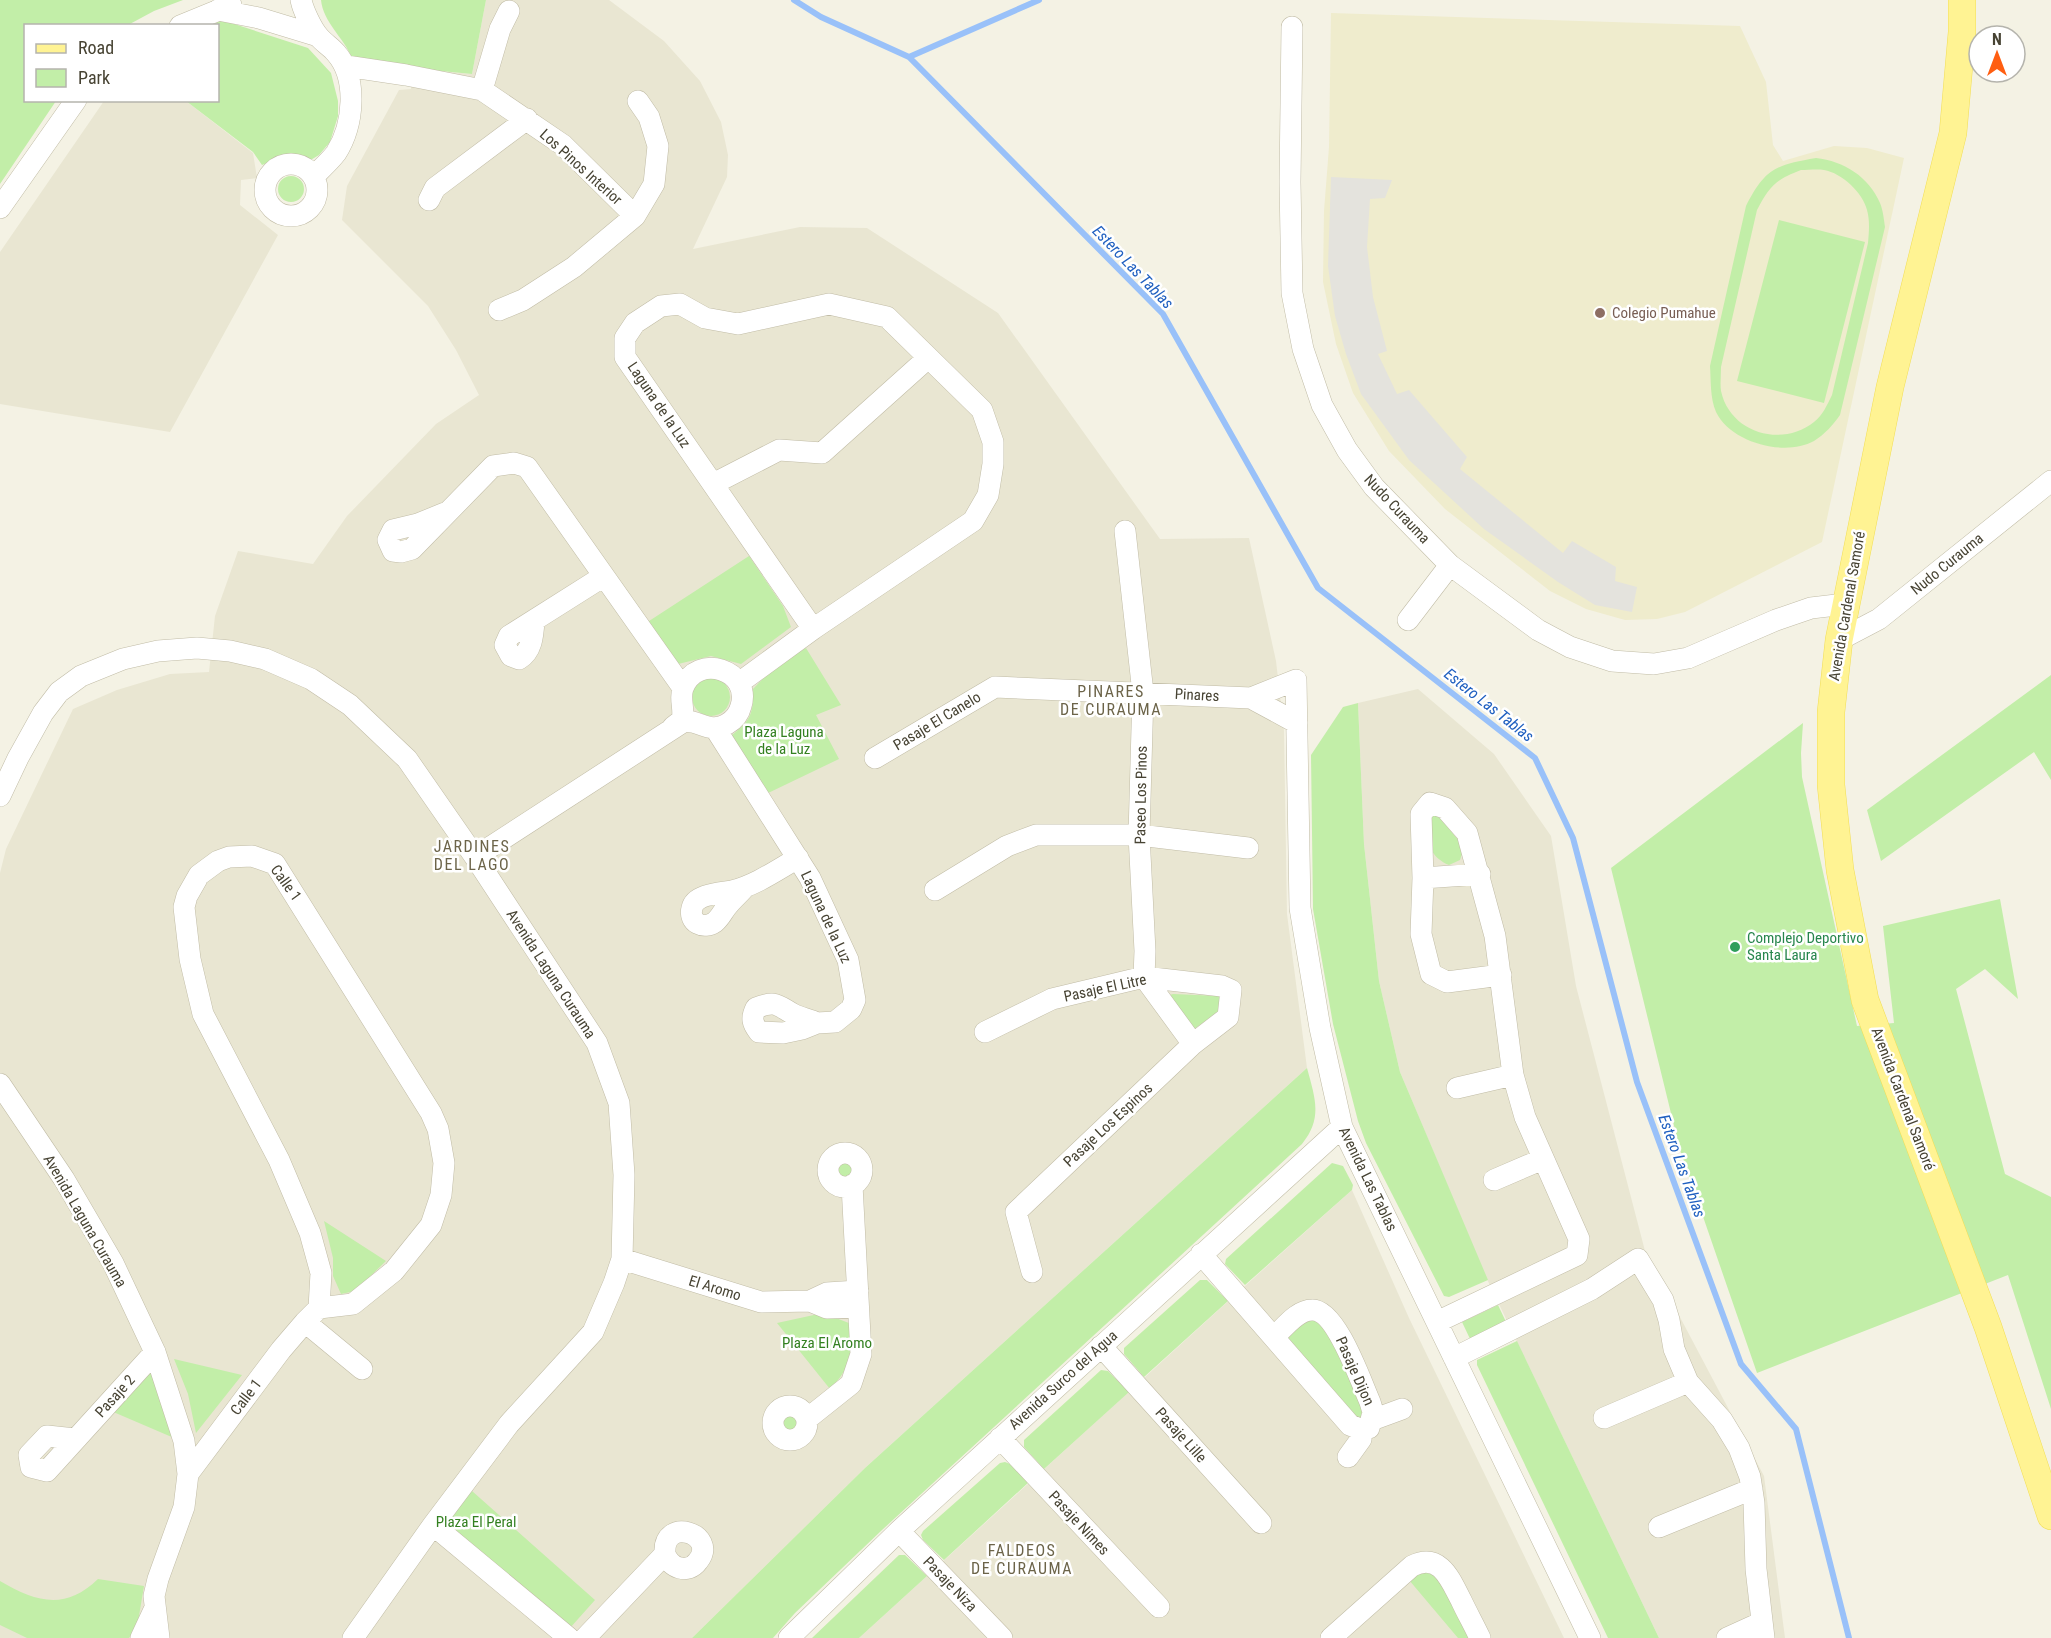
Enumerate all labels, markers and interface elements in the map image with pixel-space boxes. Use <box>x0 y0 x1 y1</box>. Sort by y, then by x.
legend <box>24 24 219 102</box>
north arrow <box>1967 24 2027 84</box>
text: N <box>1992 30 2002 49</box>
text: Road <box>78 37 114 58</box>
text: Park <box>78 67 110 88</box>
street label: Los Pinos Interior <box>536 125 626 209</box>
water label: Estero Las Tablas <box>1089 221 1177 313</box>
place label: Colegio Pumahue <box>1612 304 1716 322</box>
marker: Colegio Pumahue <box>1593 306 1607 320</box>
street label: Laguna de la Luz <box>624 359 694 451</box>
street label: Nudo Curauma <box>1360 471 1434 547</box>
street label: Nudo Curauma <box>1907 529 1987 599</box>
street label: Avenida Cardenal Samoré <box>1825 530 1869 682</box>
water label: Estero Las Tablas <box>1441 664 1537 746</box>
district label: PINARES DE CURAUMA <box>1060 682 1162 719</box>
street label: Pinares <box>1174 685 1220 705</box>
street label: Pasaje El Canelo <box>890 688 984 754</box>
park label: Plaza Laguna de la Luz <box>744 723 824 758</box>
street label: Paseo Los Pinos <box>1131 745 1151 844</box>
district label: JARDINES DEL LAGO <box>434 837 510 874</box>
street label: Calle 1 <box>267 861 305 905</box>
street label: Laguna de la Luz <box>797 868 855 966</box>
street label: Avenida Laguna Curauma <box>503 906 599 1042</box>
place label: Complejo Deportivo Santa Laura <box>1747 929 1864 964</box>
marker: Complejo Deportivo Santa Laura <box>1728 940 1742 954</box>
street label: Pasaje El Litre <box>1062 970 1148 1006</box>
street label: Avenida Cardenal Samoré <box>1867 1025 1939 1173</box>
street label: Pasaje Los Espinos <box>1060 1079 1156 1171</box>
water label: Estero Las Tablas <box>1655 1112 1709 1220</box>
street label: Avenida Las Tablas <box>1335 1124 1401 1234</box>
street label: Avenida Laguna Curauma <box>40 1151 130 1291</box>
street label: El Aromo <box>687 1272 743 1304</box>
street label: Avenida Surco del Agua <box>1005 1327 1121 1433</box>
park label: Plaza El Aromo <box>782 1334 872 1352</box>
street label: Pasaje Dijon <box>1332 1334 1378 1408</box>
street label: Pasaje 2 <box>91 1371 139 1421</box>
street label: Calle 1 <box>227 1375 265 1419</box>
street label: Pasaje Lille <box>1152 1404 1210 1466</box>
street label: Pasaje Nimes <box>1045 1487 1113 1559</box>
park label: Plaza El Peral <box>436 1513 516 1531</box>
district label: FALDEOS DE CURAUMA <box>971 1541 1073 1578</box>
street label: Pasaje Niza <box>919 1553 981 1615</box>

